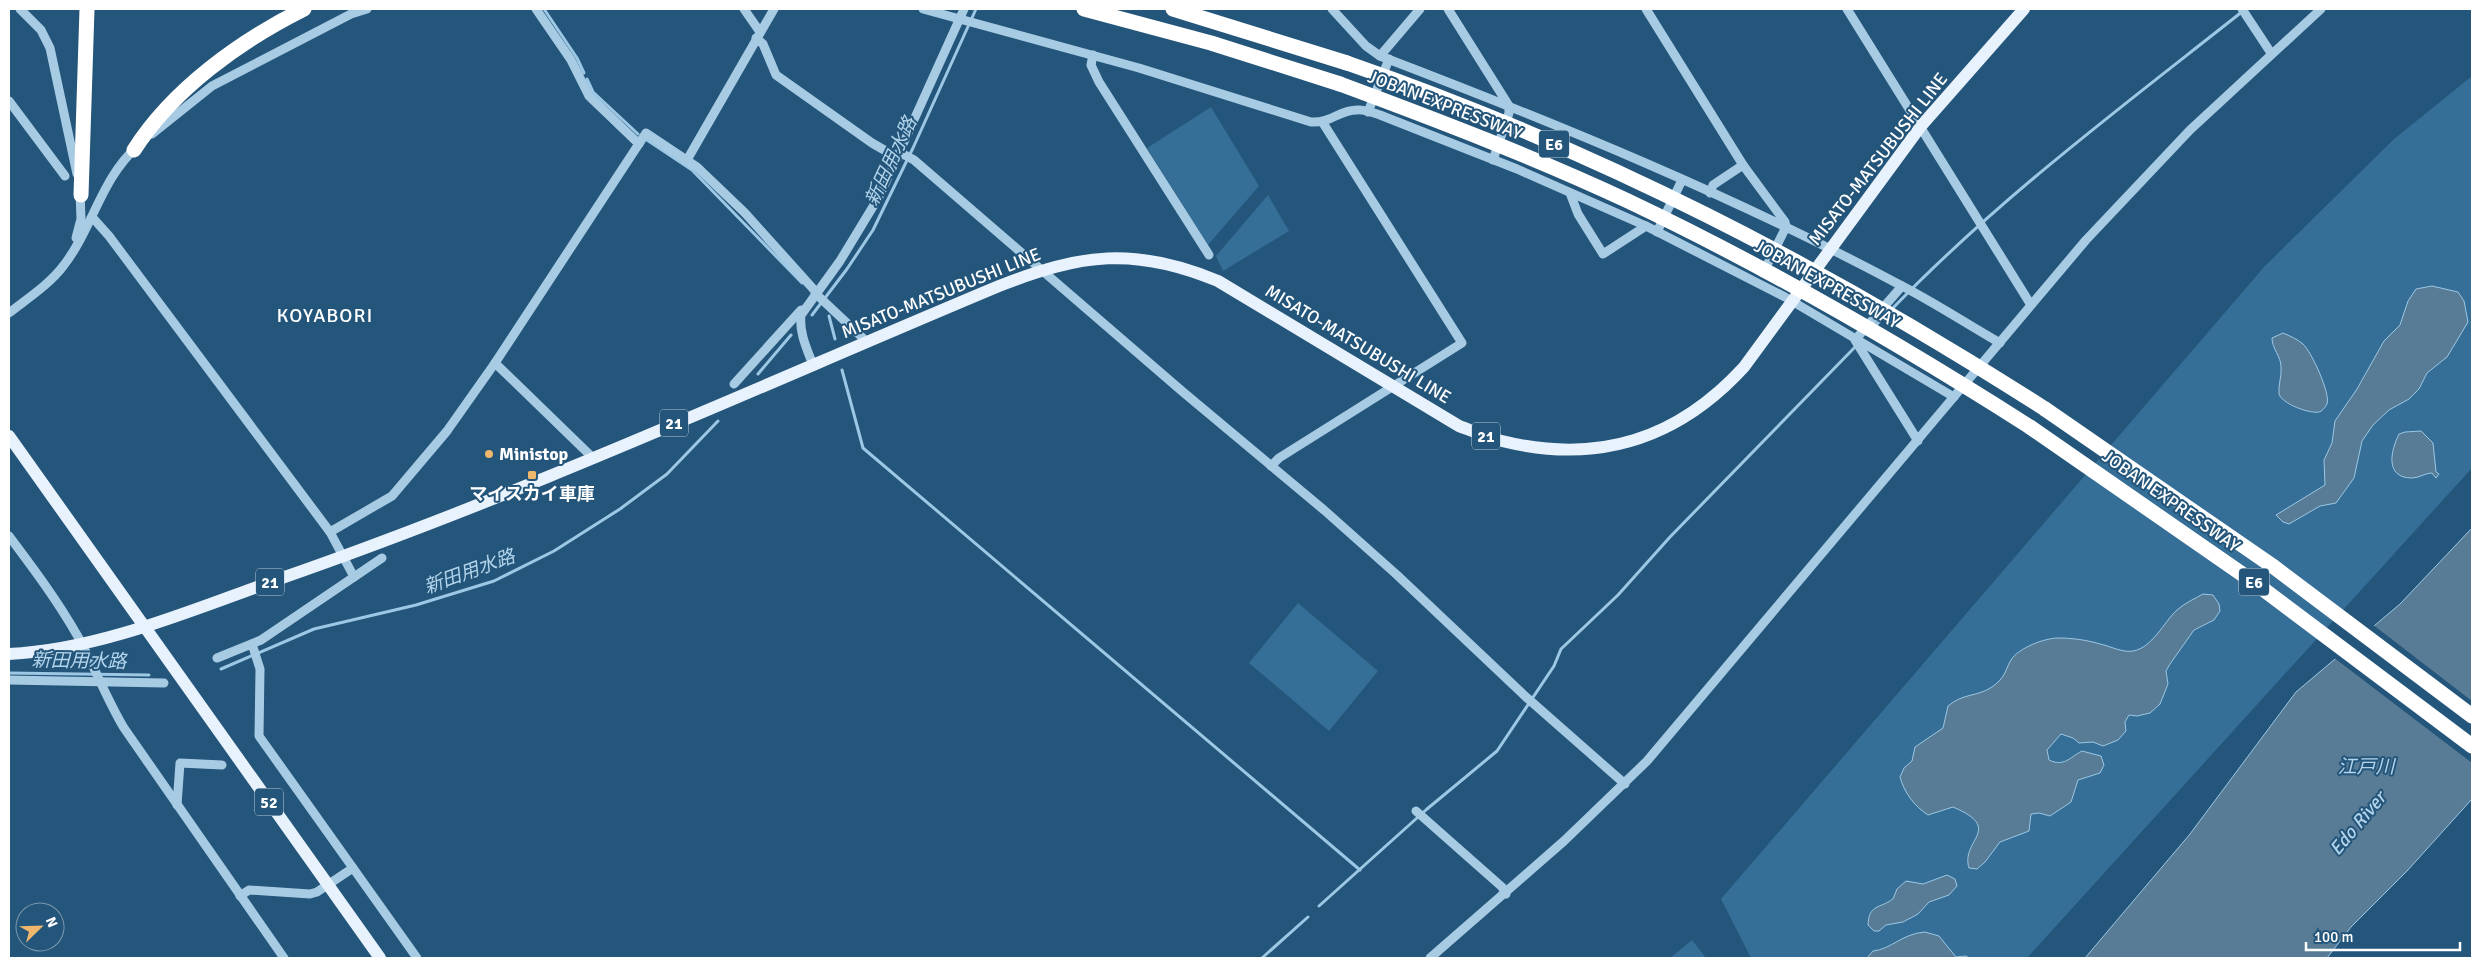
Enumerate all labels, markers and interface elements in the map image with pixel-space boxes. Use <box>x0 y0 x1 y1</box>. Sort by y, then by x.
street label: JOBAN EXPRESSWAY <box>1365 65 1525 145</box>
street label: MISATO-MATSUBUSHI LINE <box>1804 68 1952 250</box>
water label: 新田用水路 <box>860 111 923 210</box>
road number: E6 <box>1539 130 1569 158</box>
street label: JOBAN EXPRESSWAY <box>1750 235 1904 333</box>
street label: MISATO-MATSUBUSHI LINE <box>838 243 1044 343</box>
street label: MISATO-MATSUBUSHI LINE <box>1261 280 1455 408</box>
district label: KOYABORI <box>277 303 373 328</box>
road number: 21 <box>660 409 688 436</box>
road number: 21 <box>1472 422 1500 450</box>
place label: Ministop <box>499 443 569 465</box>
street label: JOBAN EXPRESSWAY <box>2098 445 2244 557</box>
marker: Ministop <box>483 448 495 460</box>
marker: マイスカイ車庫 <box>526 469 538 481</box>
place label: マイスカイ車庫 <box>469 483 595 505</box>
water label: 新田用水路 <box>421 544 520 599</box>
road number: 21 <box>256 568 284 596</box>
road number: E6 <box>2239 568 2269 596</box>
water label: 新田用水路 <box>31 648 129 674</box>
water label: 江戸川 <box>2337 755 2396 779</box>
water label: Edo River <box>2324 785 2393 860</box>
road number: 52 <box>255 789 283 816</box>
north arrow <box>15 902 65 952</box>
text: N <box>42 914 61 930</box>
scale bar <box>2306 920 2460 952</box>
text: 100 m <box>2314 928 2354 946</box>

